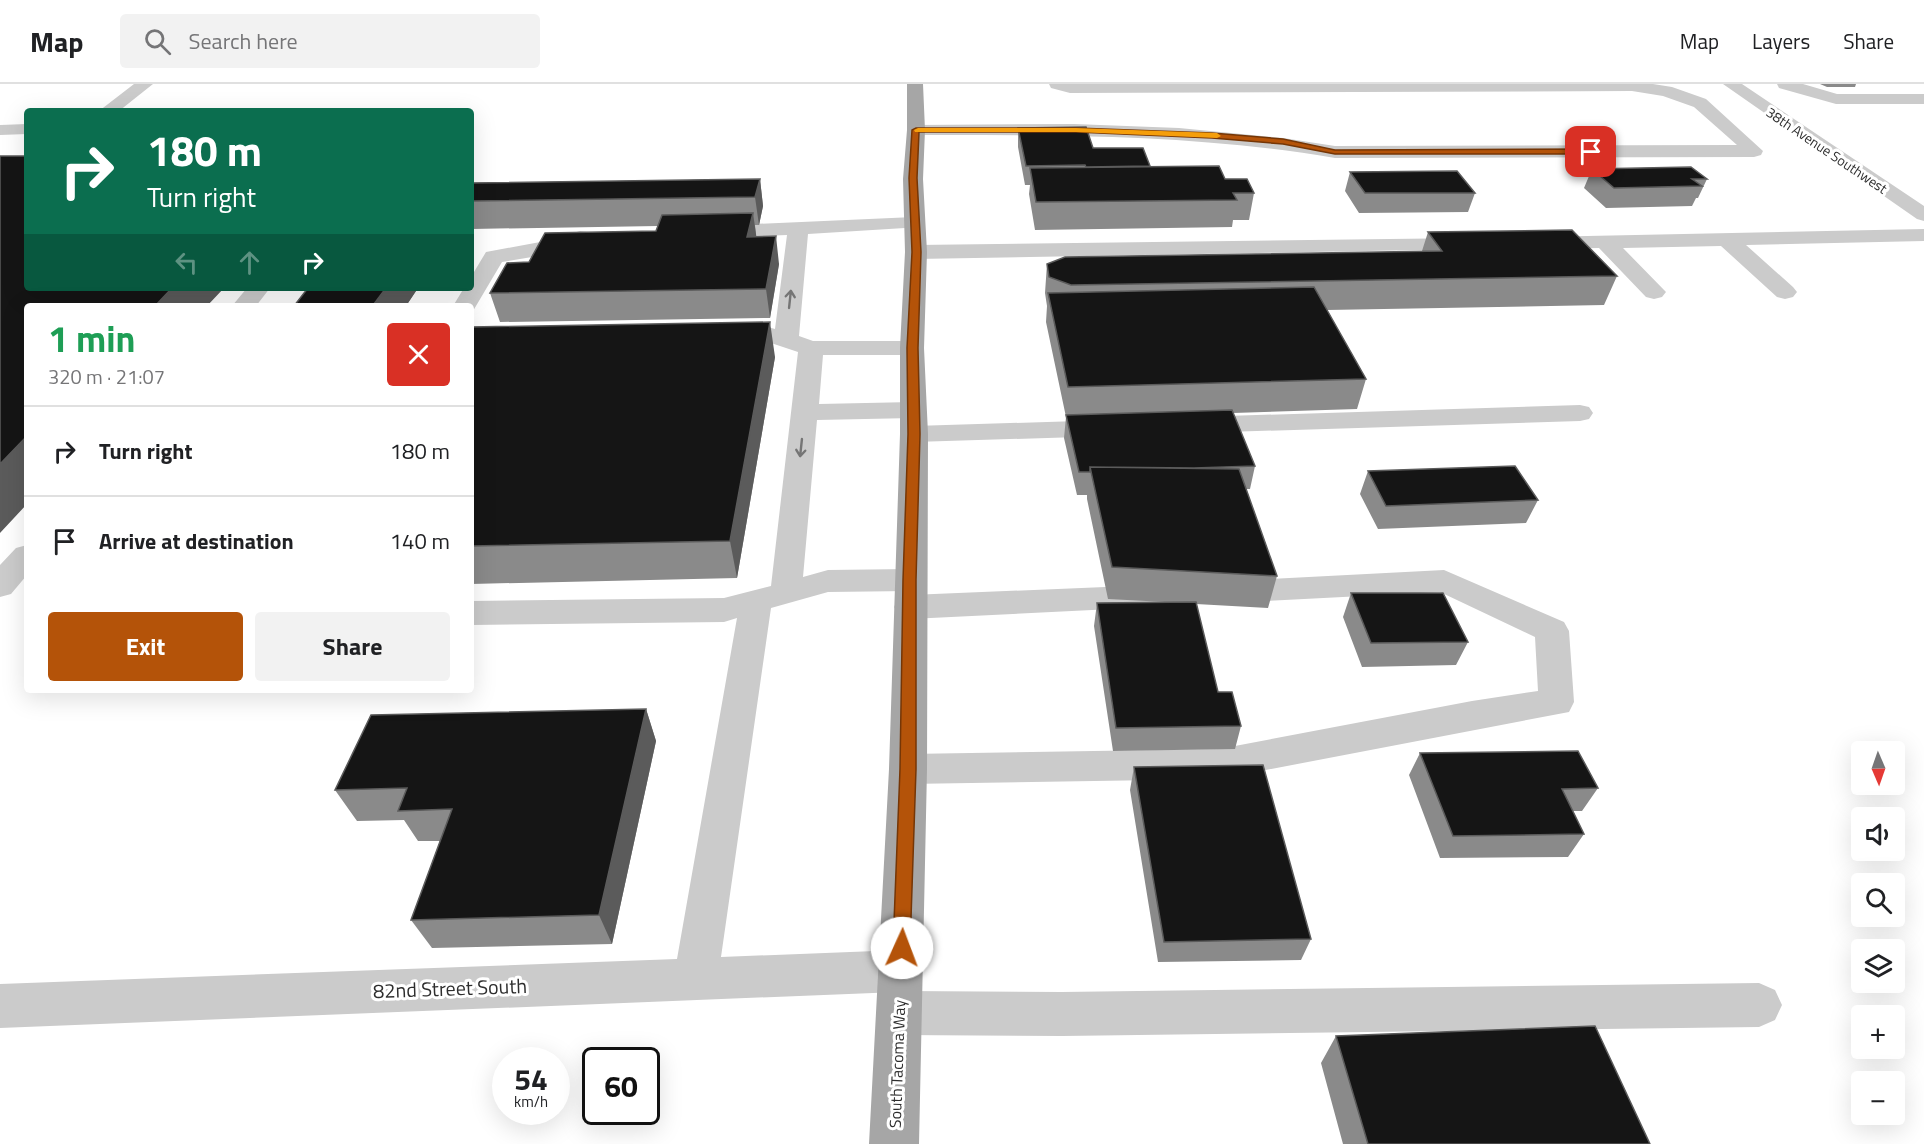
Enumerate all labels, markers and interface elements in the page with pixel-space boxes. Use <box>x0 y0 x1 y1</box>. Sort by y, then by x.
search box <box>120 14 540 68</box>
text: Map <box>30 20 84 63</box>
text: Search here <box>189 24 298 58</box>
icon: search <box>141 25 174 58</box>
text: Map <box>1680 25 1719 57</box>
text: Layers <box>1752 25 1810 57</box>
text: Share <box>1843 25 1894 57</box>
street label: 38th Avenue Southwest <box>1762 102 1892 198</box>
text: 180 m <box>147 118 262 182</box>
pin <box>1565 126 1616 177</box>
icon: right <box>48 132 126 210</box>
icon: arrive <box>1574 135 1607 168</box>
text: Turn right <box>147 176 256 217</box>
icon: left <box>170 246 203 279</box>
icon: ahead <box>233 246 266 279</box>
icon: right <box>296 246 329 279</box>
one-way arrow <box>785 289 796 309</box>
text: 1 min <box>48 311 135 366</box>
button: close <box>387 323 450 386</box>
text: 320 m · 21:07 <box>48 361 165 392</box>
text: Turn right <box>99 434 193 468</box>
text: 180 m <box>390 434 450 468</box>
icon: right <box>48 435 81 468</box>
one-way arrow <box>795 438 806 458</box>
text: Arrive at destination <box>99 524 294 558</box>
text: 140 m <box>390 524 450 558</box>
icon: arrive <box>48 525 81 558</box>
button: Exit <box>48 612 243 681</box>
button: Share <box>255 612 450 681</box>
north arrow <box>1851 741 1905 795</box>
map controls <box>1851 741 1905 1125</box>
button: sound <box>1851 807 1905 861</box>
button: search <box>1851 873 1905 927</box>
position arrow <box>870 916 934 980</box>
button: layers <box>1851 939 1905 993</box>
street label: 82nd Street South <box>373 970 527 1006</box>
street label: South Tacoma Way <box>883 999 911 1128</box>
button: + <box>1851 1005 1905 1059</box>
speed limit sign: 60 <box>582 1047 660 1125</box>
text: 54 <box>514 1056 548 1102</box>
button: − <box>1851 1071 1905 1125</box>
text: km/h <box>514 1090 548 1113</box>

